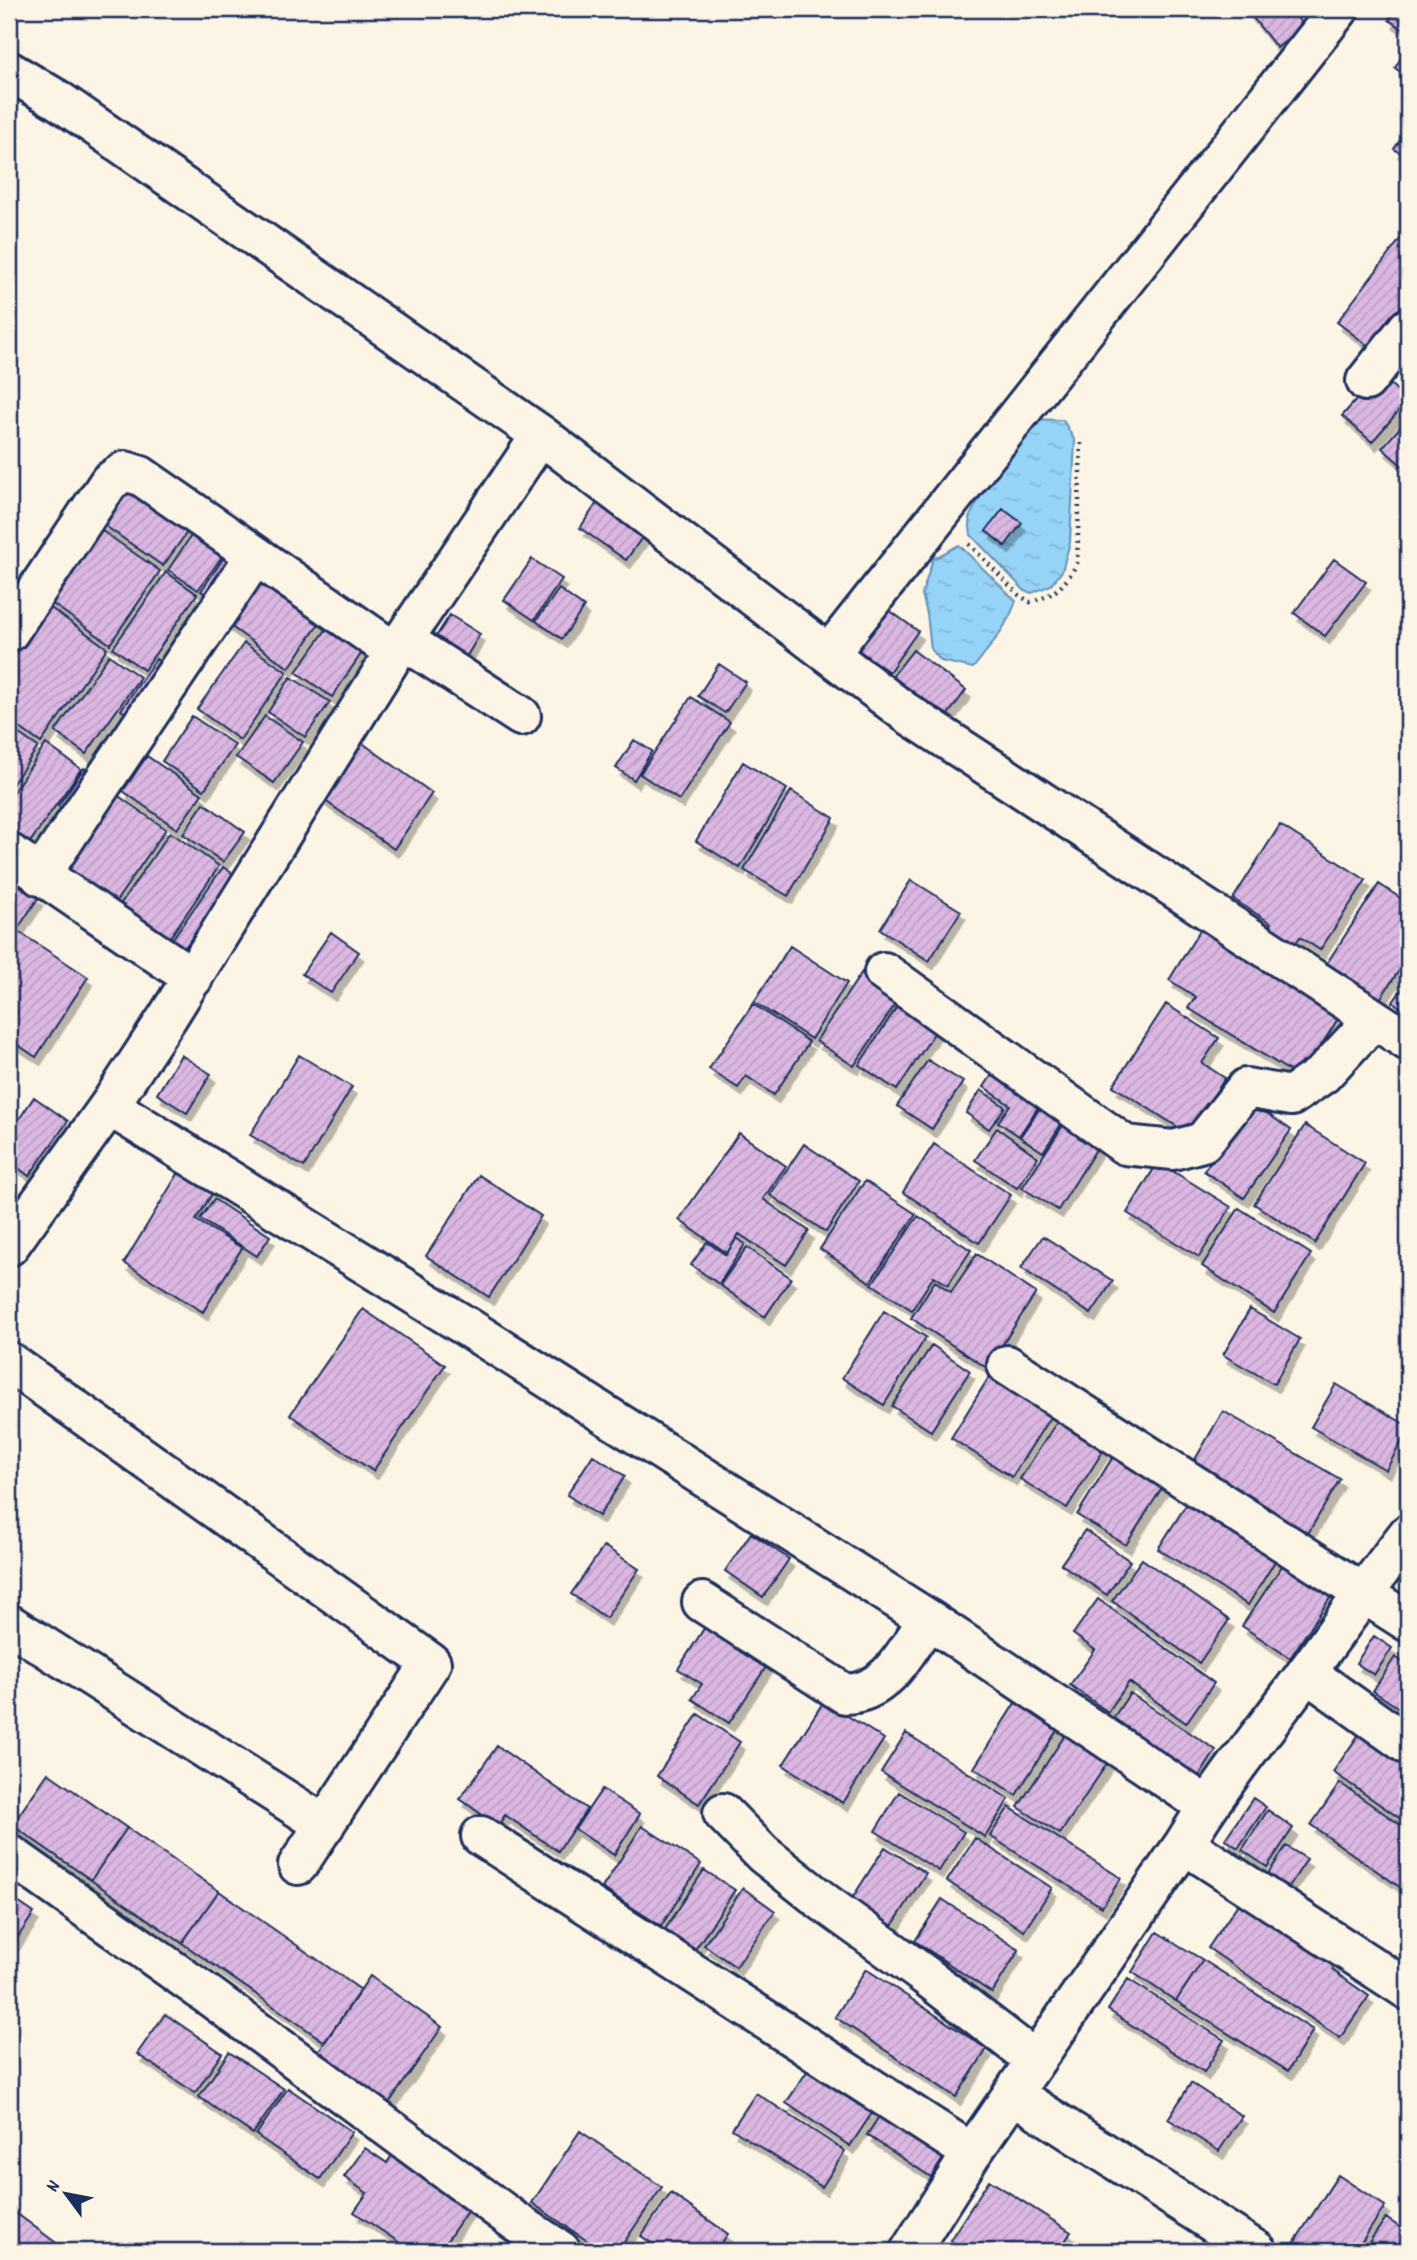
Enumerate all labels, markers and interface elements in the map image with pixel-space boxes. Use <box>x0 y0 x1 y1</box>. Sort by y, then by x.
north arrow <box>32 2158 102 2228</box>
text: N <box>41 2176 68 2198</box>

